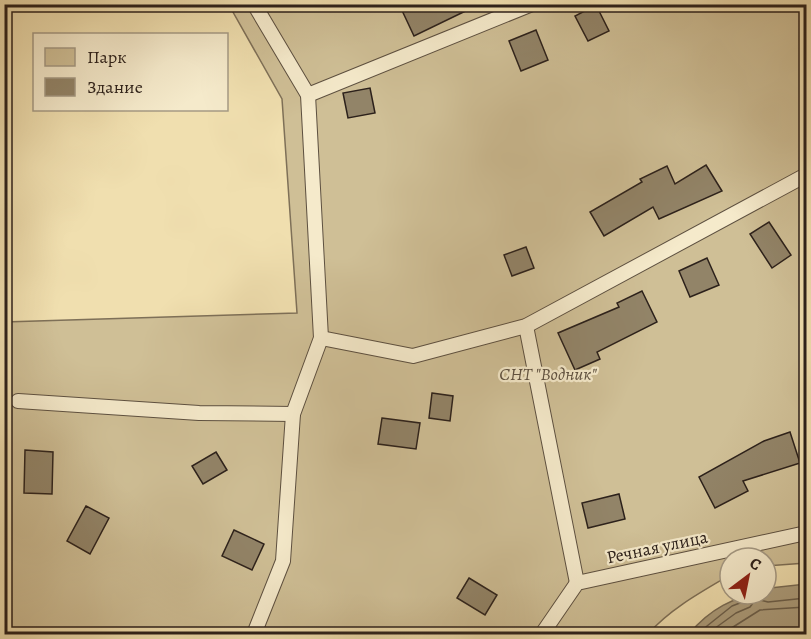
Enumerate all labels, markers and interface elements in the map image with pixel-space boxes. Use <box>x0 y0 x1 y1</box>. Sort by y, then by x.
legend <box>33 33 228 111</box>
text: Парк <box>87 45 127 69</box>
text: Здание <box>87 75 143 99</box>
park label: СНТ "Водник" <box>499 362 597 386</box>
street label: Речная улица <box>604 524 711 569</box>
north arrow <box>718 546 778 606</box>
text: С <box>745 552 766 576</box>

